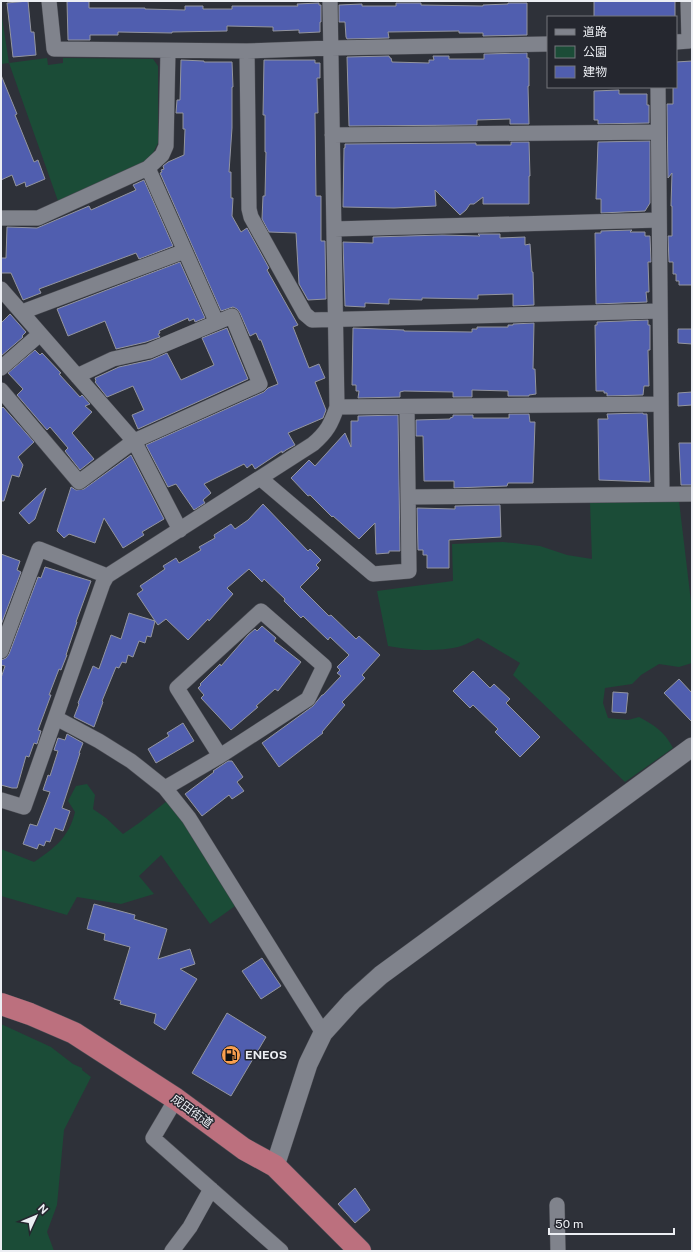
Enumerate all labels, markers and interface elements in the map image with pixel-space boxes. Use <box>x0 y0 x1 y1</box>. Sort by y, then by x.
legend <box>547 16 677 88</box>
text: 道路 <box>583 25 607 39</box>
text: 公園 <box>583 45 607 59</box>
text: 建物 <box>583 65 607 79</box>
fuel station icon: ENEOS <box>220 1044 242 1066</box>
place label: ENEOS <box>245 1048 287 1062</box>
street label: 成田街道 <box>168 1091 216 1131</box>
north arrow <box>16 1196 56 1236</box>
text: N <box>36 1202 50 1216</box>
scale bar <box>549 1210 674 1236</box>
text: 50 m <box>555 1217 583 1231</box>

